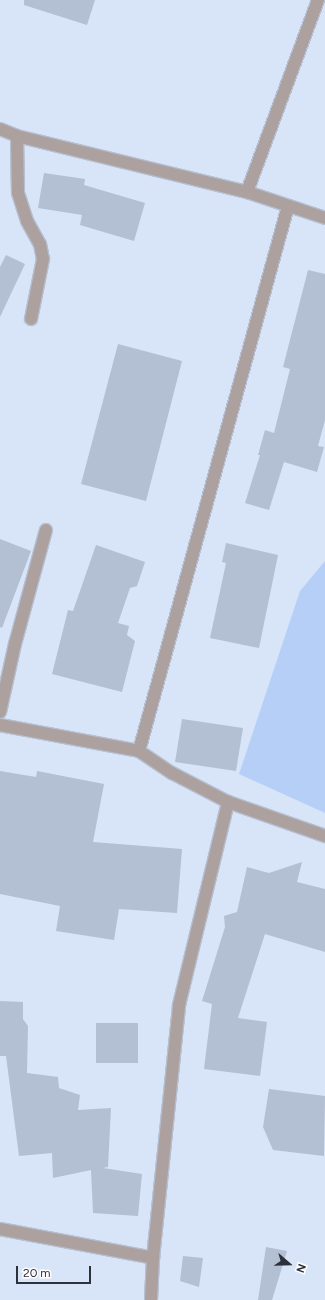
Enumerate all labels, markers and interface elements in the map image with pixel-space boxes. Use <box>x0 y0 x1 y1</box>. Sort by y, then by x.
north arrow <box>269 1244 309 1284</box>
scale bar <box>18 1258 93 1284</box>
text: N <box>293 1262 308 1274</box>
text: 20 m <box>23 1266 51 1280</box>

